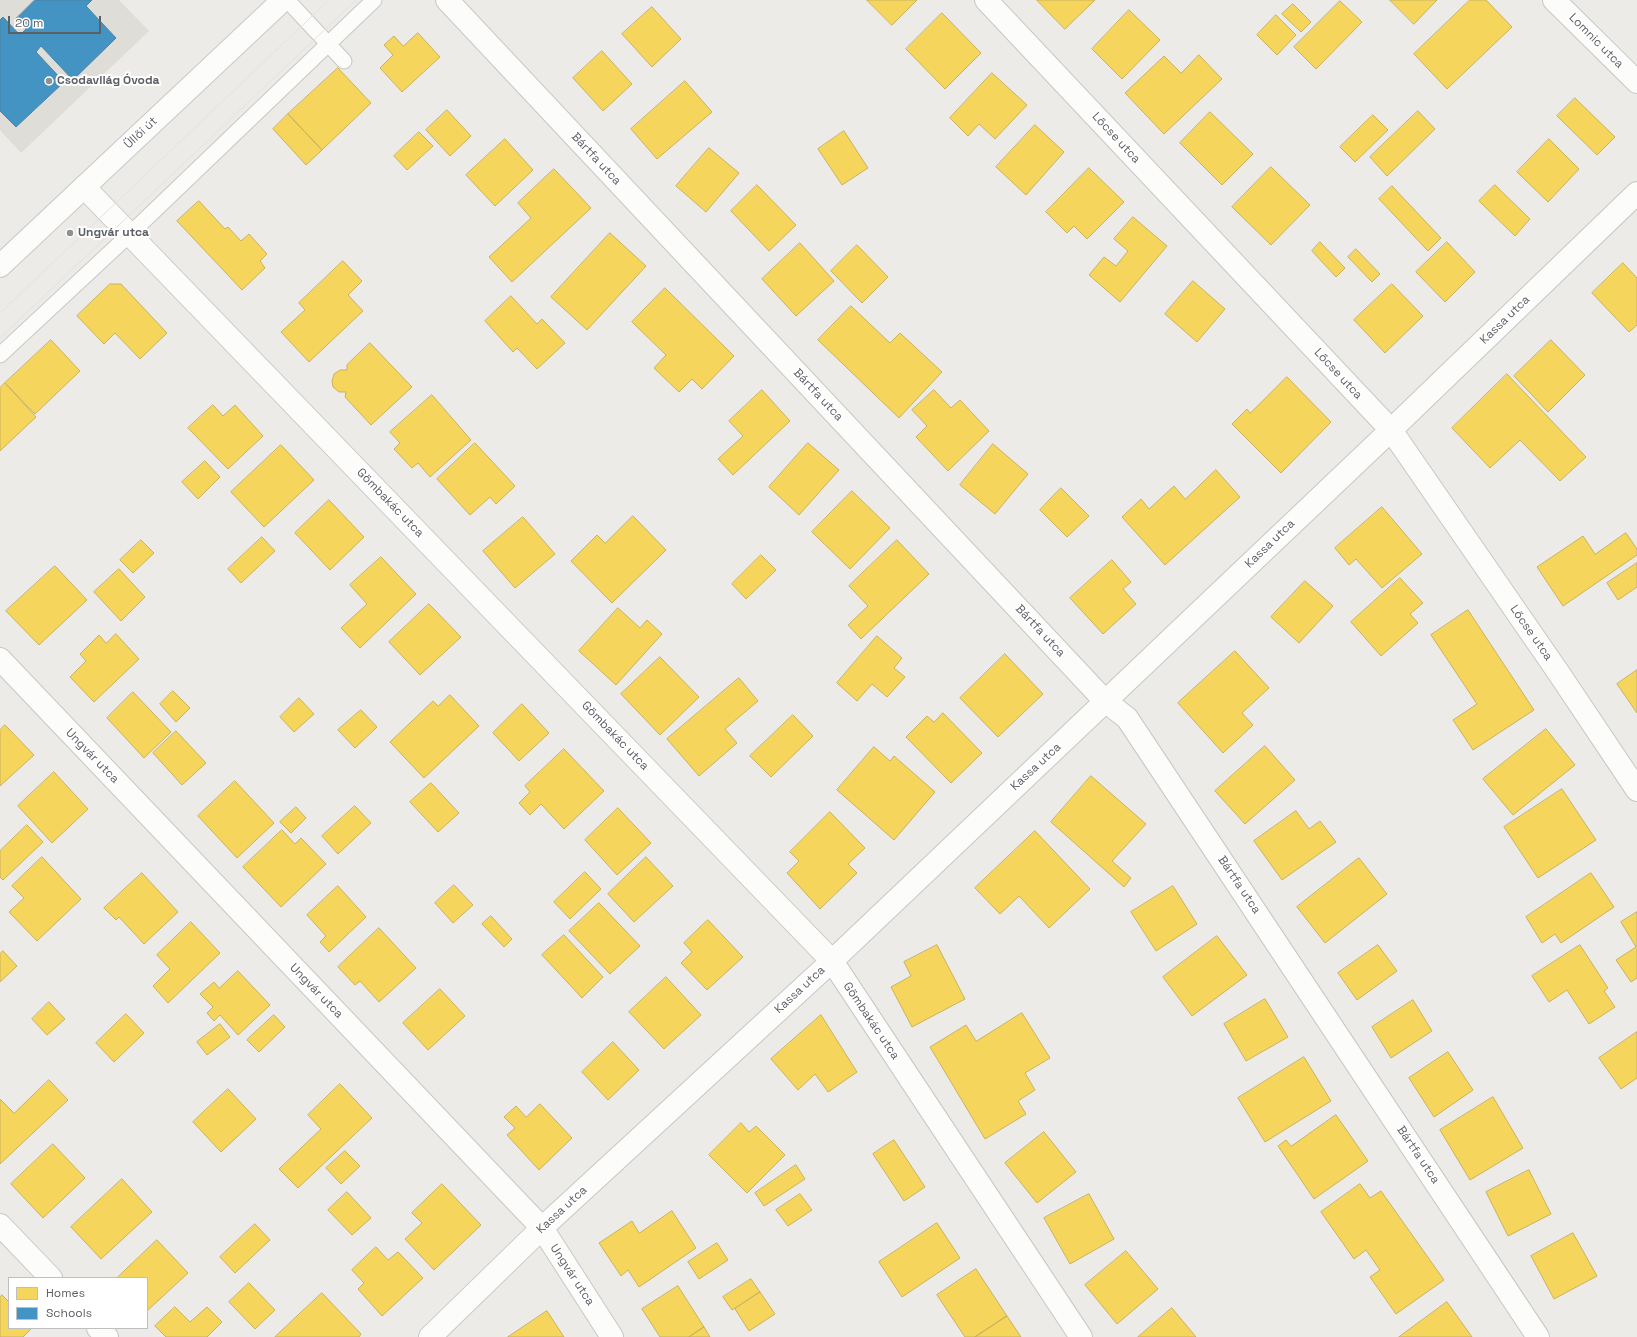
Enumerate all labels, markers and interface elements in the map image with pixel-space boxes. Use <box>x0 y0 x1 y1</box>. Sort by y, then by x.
scale bar <box>10 8 103 34</box>
street label: Lomnic utca <box>1566 11 1626 71</box>
text: 20 m <box>15 15 43 31</box>
place label: Csodavilág Óvoda <box>57 74 160 88</box>
marker: Csodavilág Óvoda <box>44 76 54 86</box>
street label: Lőcse utca <box>1089 110 1143 166</box>
street label: Üllői út <box>121 114 161 152</box>
street label: Bártfa utca <box>568 130 624 188</box>
place label: Ungvár utca <box>78 226 149 240</box>
marker: Ungvár utca <box>65 228 75 238</box>
street label: Kassa utca <box>1477 293 1533 347</box>
street label: Lőcse utca <box>1311 346 1365 402</box>
street label: Bártfa utca <box>790 366 846 424</box>
street label: Gömbakác utca <box>353 466 427 540</box>
street label: Kassa utca <box>1242 517 1298 571</box>
street label: Bártfa utca <box>1012 602 1068 660</box>
street label: Lőcse utca <box>1507 603 1555 663</box>
street label: Gömbakác utca <box>578 699 652 773</box>
street label: Ungvár utca <box>62 726 122 786</box>
street label: Kassa utca <box>1008 740 1064 794</box>
street label: Bártfa utca <box>1214 853 1264 917</box>
street label: Ungvár utca <box>286 961 346 1021</box>
street label: Kassa utca <box>772 963 828 1017</box>
street label: Gömbakác utca <box>840 980 902 1062</box>
street label: Bártfa utca <box>1393 1123 1443 1187</box>
street label: Kassa utca <box>534 1183 590 1237</box>
street label: Ungvár utca <box>547 1241 597 1309</box>
legend <box>8 1277 148 1329</box>
text: Homes <box>46 1285 85 1301</box>
text: Schools <box>46 1305 92 1321</box>

